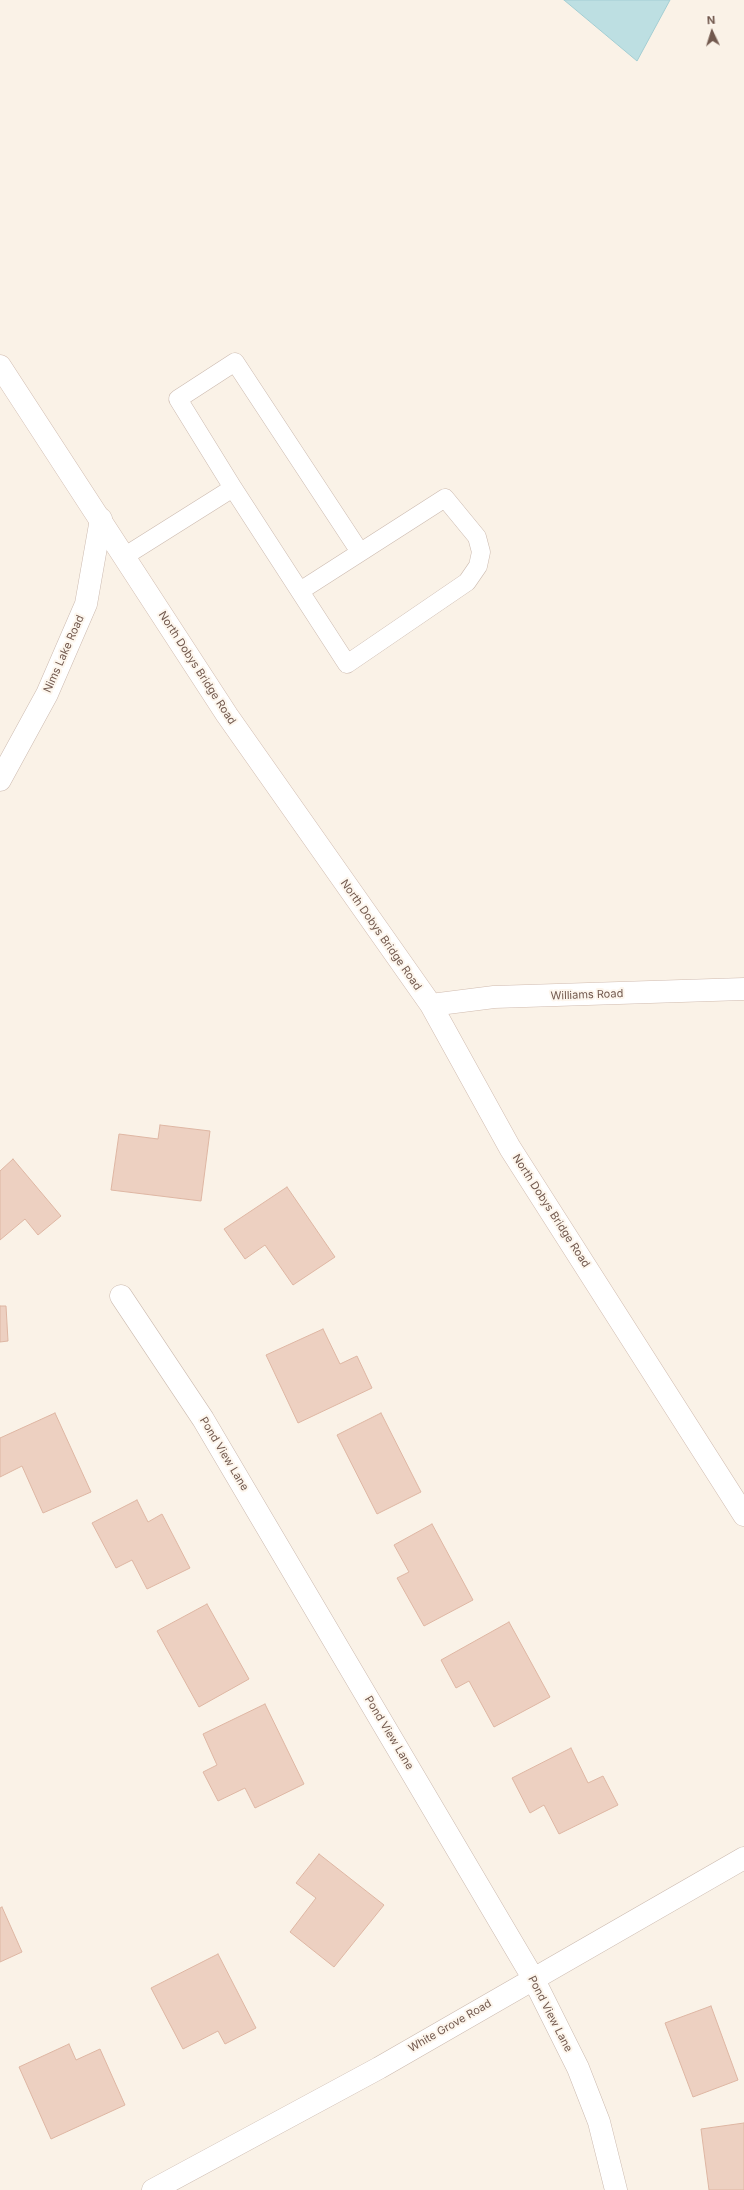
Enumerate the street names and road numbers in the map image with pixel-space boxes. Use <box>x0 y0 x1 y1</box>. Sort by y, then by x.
street label: North Dobys Bridge Road <box>155 609 239 727</box>
street label: Nims Lake Road <box>41 613 87 695</box>
street label: North Dobys Bridge Road <box>338 877 424 993</box>
street label: Williams Road <box>550 987 624 1003</box>
street label: North Dobys Bridge Road <box>509 1152 593 1270</box>
street label: Pond View Lane <box>197 1415 251 1493</box>
street label: Pond View Lane <box>362 1694 416 1772</box>
street label: Pond View Lane <box>525 1974 575 2054</box>
street label: White Grove Road <box>406 1997 494 2055</box>

